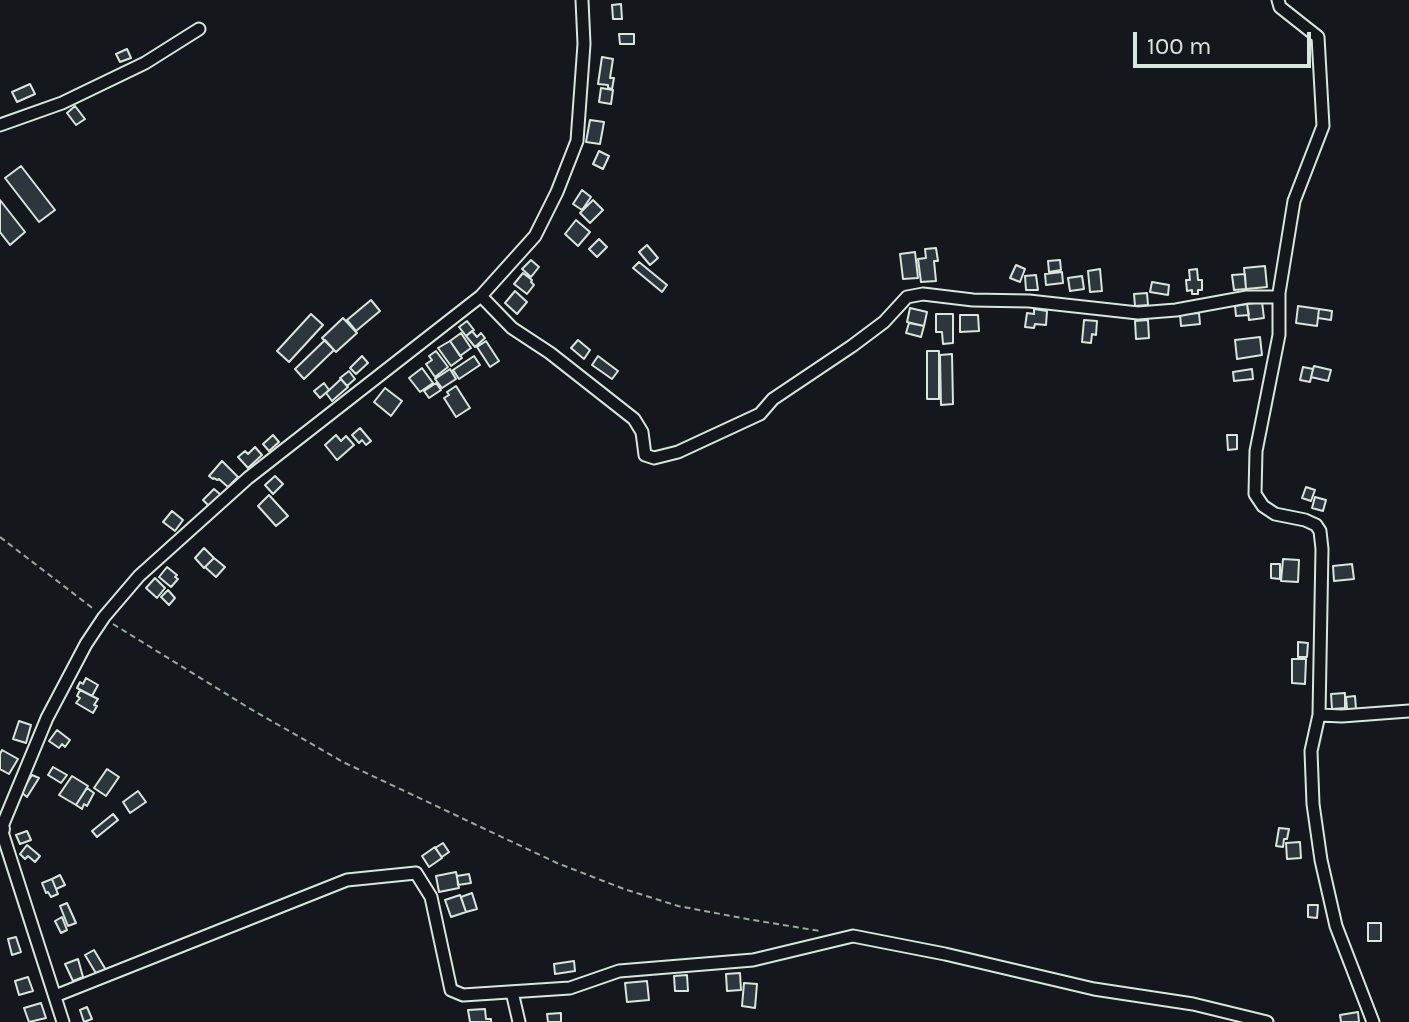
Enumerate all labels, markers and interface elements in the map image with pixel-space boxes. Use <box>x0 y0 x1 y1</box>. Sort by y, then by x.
scale bar <box>1137 16 1315 66</box>
text: 100 m <box>1147 32 1212 60</box>

